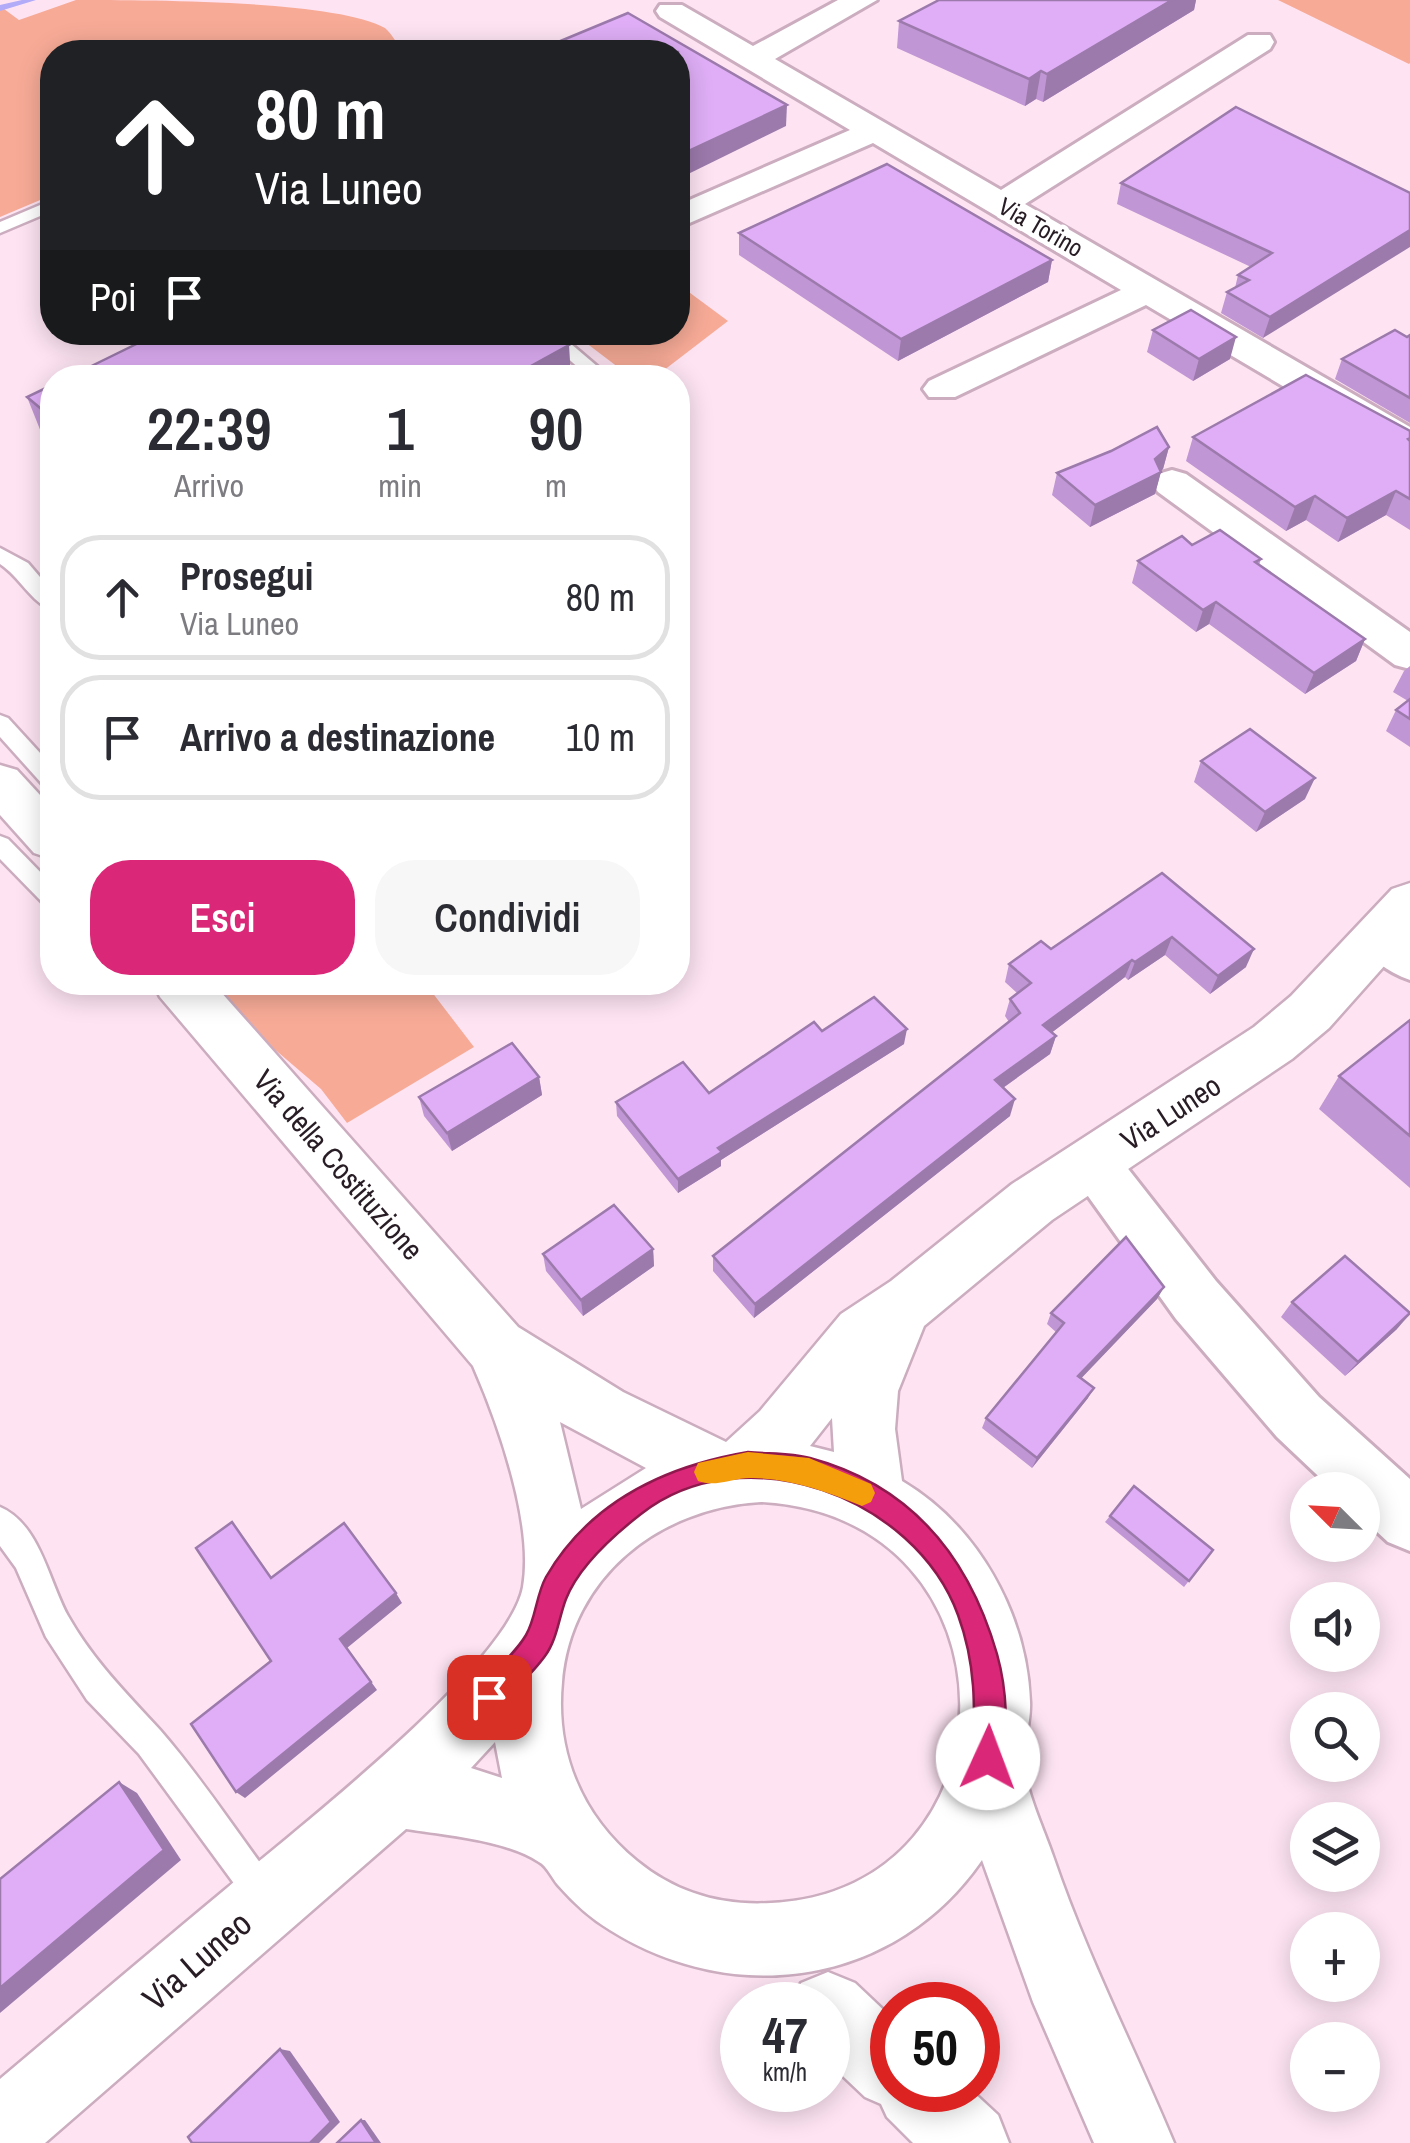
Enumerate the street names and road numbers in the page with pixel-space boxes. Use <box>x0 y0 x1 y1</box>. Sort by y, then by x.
street label: Via Torino <box>992 189 1090 265</box>
street label: Via della Costituzione <box>245 1061 433 1268</box>
street label: Via Luneo <box>1113 1065 1228 1159</box>
street label: Via Luneo <box>132 1900 261 2021</box>

